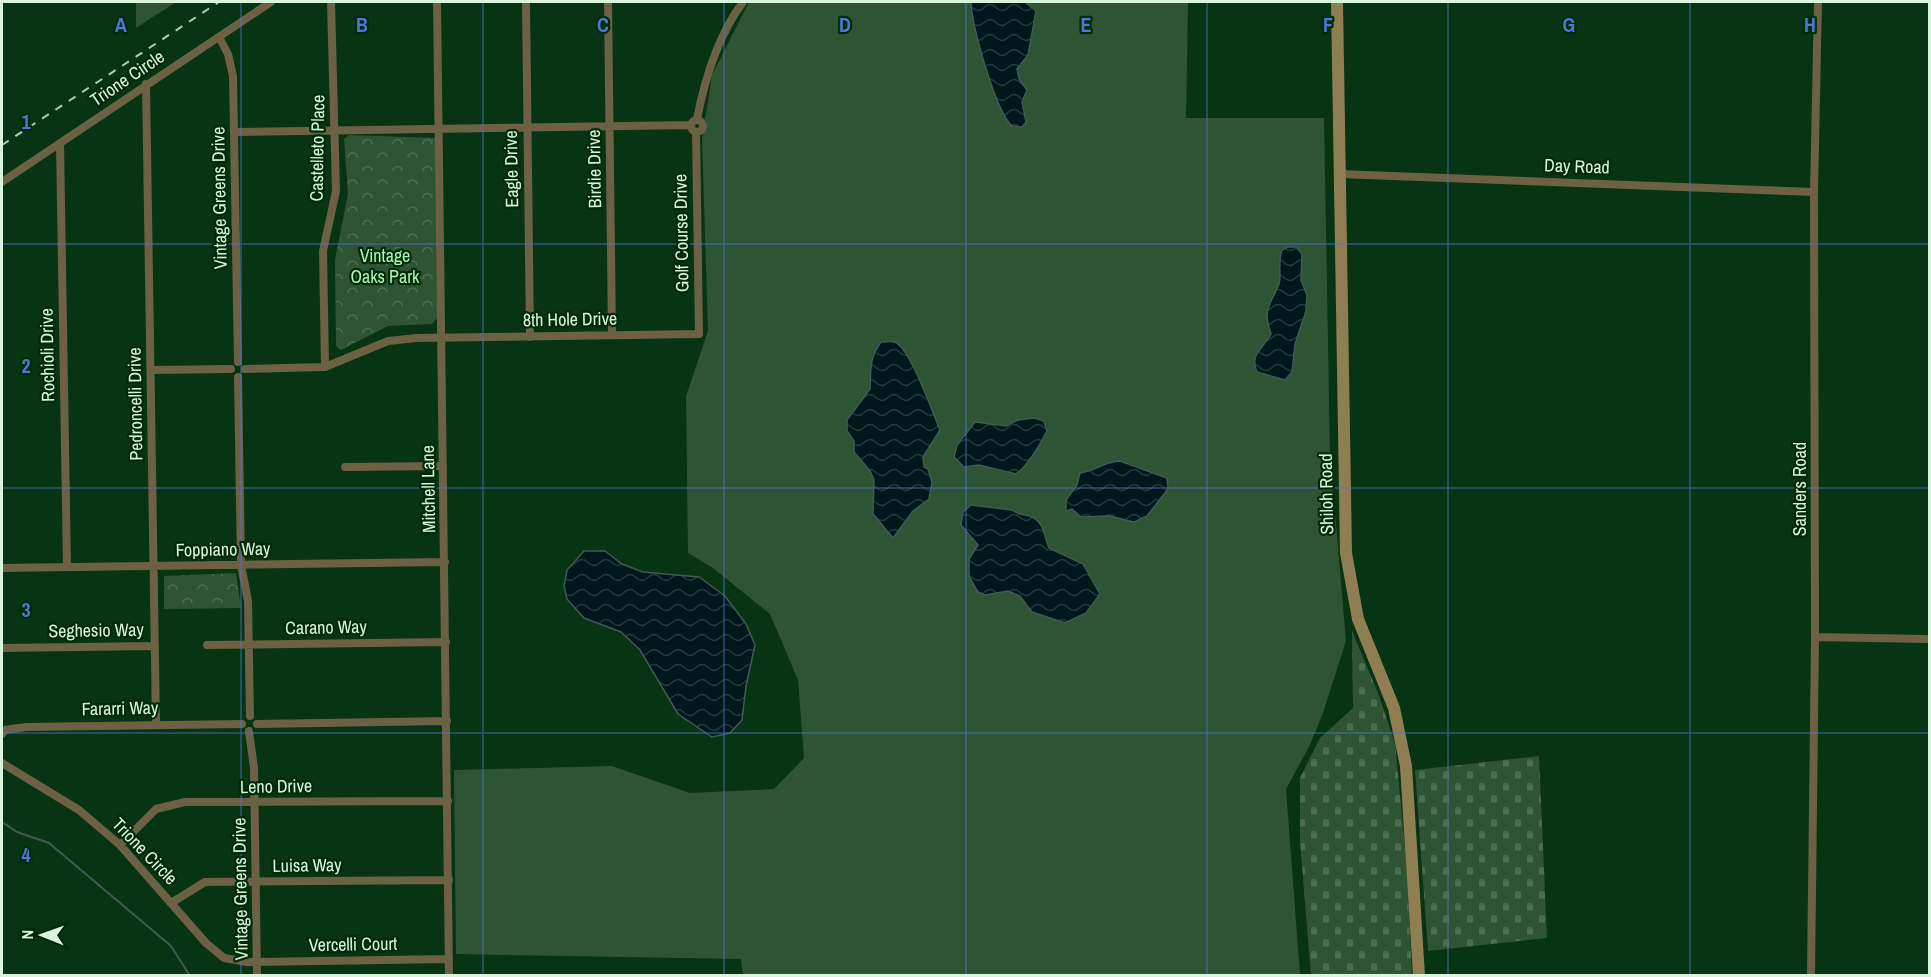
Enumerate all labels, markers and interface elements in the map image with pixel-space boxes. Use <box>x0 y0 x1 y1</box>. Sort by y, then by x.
text: A <box>115 11 127 38</box>
text: B <box>356 11 368 38</box>
text: C <box>597 11 609 38</box>
text: D <box>839 11 851 38</box>
text: E <box>1081 11 1092 38</box>
text: F <box>1323 11 1333 38</box>
text: G <box>1563 11 1575 38</box>
text: H <box>1804 11 1816 38</box>
street label: Trione Circle <box>85 44 169 112</box>
street label: Castelleto Place <box>304 94 330 202</box>
text: 1 <box>21 108 31 135</box>
street label: Vintage Greens Drive <box>205 127 233 269</box>
street label: Birdie Drive <box>581 129 607 209</box>
street label: Eagle Drive <box>498 130 524 208</box>
street label: Day Road <box>1544 152 1610 180</box>
street label: Golf Course Drive <box>667 174 695 292</box>
park label: Vintage Oaks Park <box>351 243 420 289</box>
street label: 8th Hole Drive <box>523 306 617 332</box>
street label: Rochioli Drive <box>34 308 60 402</box>
street label: Pedroncelli Drive <box>122 347 148 461</box>
text: 2 <box>21 352 31 379</box>
street label: Sanders Road <box>1787 442 1812 536</box>
street label: Mitchell Lane <box>415 445 441 533</box>
street label: Shiloh Road <box>1313 453 1339 535</box>
street label: Foppiano Way <box>175 536 271 562</box>
text: 3 <box>21 596 31 623</box>
street label: Carano Way <box>285 614 368 640</box>
street label: Seghesio Way <box>48 617 145 643</box>
street label: Fararri Way <box>81 695 159 721</box>
street label: Leno Drive <box>240 773 312 799</box>
street label: Trione Circle <box>107 812 183 890</box>
street label: Vintage Greens Drive <box>226 818 254 960</box>
text: 4 <box>21 841 31 868</box>
street label: Luisa Way <box>272 852 342 878</box>
north arrow <box>12 905 72 965</box>
text: N <box>16 930 38 940</box>
street label: Vercelli Court <box>308 931 398 957</box>

